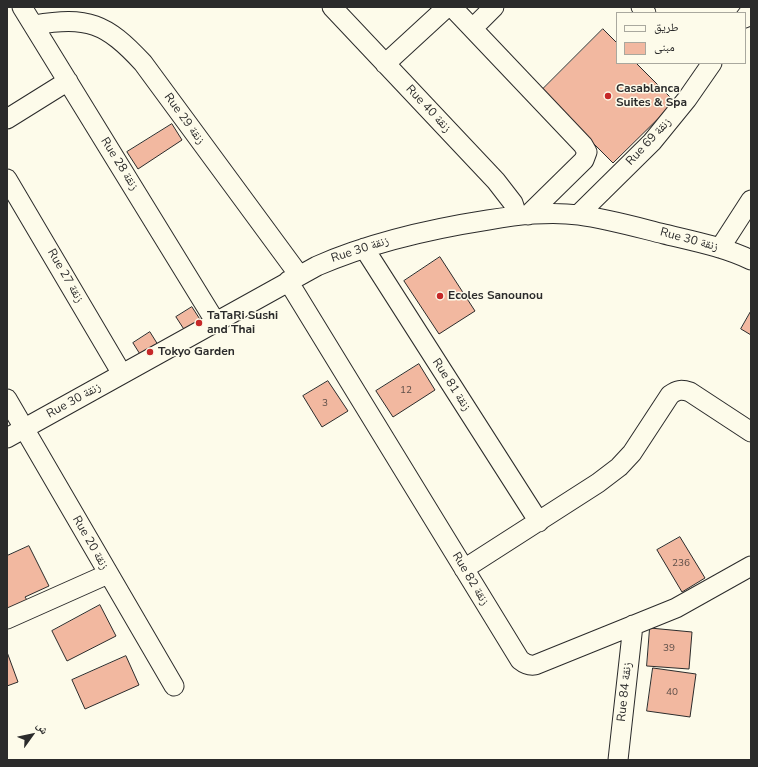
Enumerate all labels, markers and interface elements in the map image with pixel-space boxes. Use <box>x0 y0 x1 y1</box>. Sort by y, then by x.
legend <box>616 12 746 64</box>
text: طريق <box>654 19 679 35</box>
text: مبنى <box>654 39 675 55</box>
street label: Rue 40 زنقة <box>402 82 454 136</box>
place label: Casablanca Suites & Spa <box>616 82 687 110</box>
street label: Rue 29 زنقة <box>161 91 207 147</box>
marker: Casablanca Suites & Spa <box>603 91 613 101</box>
street label: Rue 69 زنقة <box>623 115 675 169</box>
street label: Rue 28 زنقة <box>97 135 141 193</box>
street label: Rue 30 زنقة <box>658 225 720 255</box>
street label: Rue 30 زنقة <box>329 234 391 266</box>
street label: Rue 27 زنقة <box>44 247 86 305</box>
place label: Ecoles Sanounou <box>448 289 543 303</box>
marker: Ecoles Sanounou <box>435 291 445 301</box>
place label: TaTaRi Sushi and Thai <box>207 309 278 337</box>
marker: TaTaRi Sushi and Thai <box>194 318 204 328</box>
place label: Tokyo Garden <box>158 345 235 359</box>
marker: Tokyo Garden <box>145 347 155 357</box>
street label: Rue 81 زنقة <box>429 356 473 414</box>
street label: Rue 30 زنقة <box>44 380 104 422</box>
house number: 12 <box>400 385 412 397</box>
house number: 3 <box>322 398 328 410</box>
street label: Rue 20 زنقة <box>69 514 111 572</box>
street label: Rue 82 زنقة <box>448 550 492 608</box>
house number: 236 <box>672 558 690 570</box>
house number: 39 <box>663 643 675 655</box>
street label: Rue 84 زنقة <box>615 662 635 722</box>
house number: 40 <box>666 687 678 699</box>
north arrow <box>12 715 52 755</box>
text: ش <box>33 719 52 737</box>

